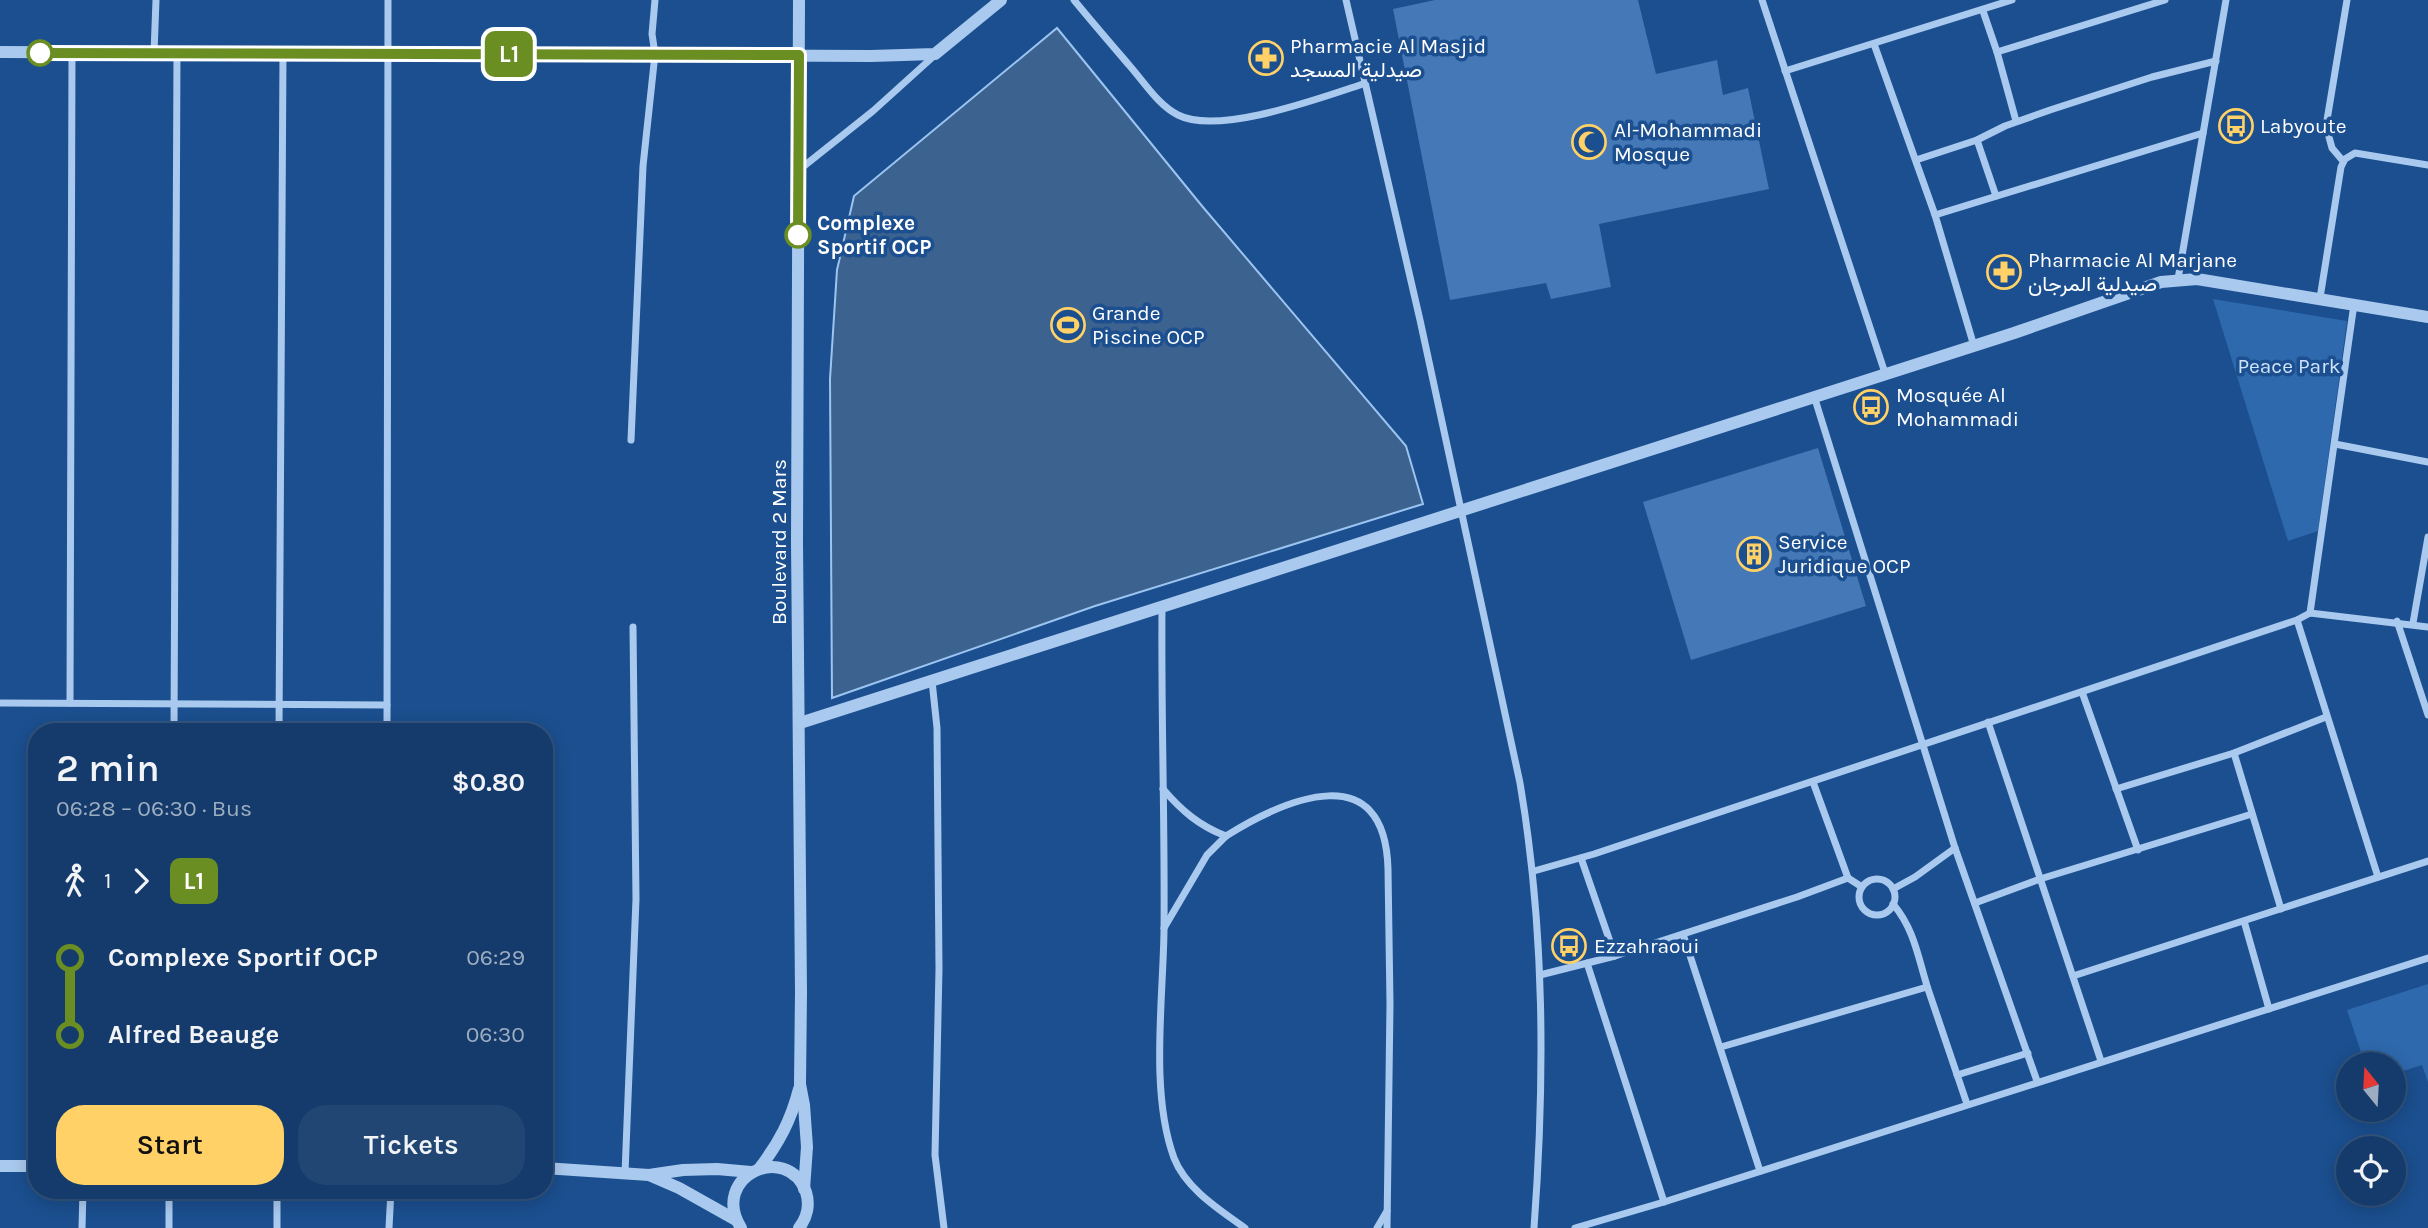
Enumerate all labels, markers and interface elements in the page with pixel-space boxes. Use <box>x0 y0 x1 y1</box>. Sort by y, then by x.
line badge: L1 <box>477 31 540 77</box>
place label: Pharmacie Al Masjid صيدلية المسجد <box>1290 34 1486 82</box>
pharmacy icon: Pharmacie Al Masjid صيدلية المسجد <box>1247 39 1285 77</box>
unlabelled marker <box>27 40 53 66</box>
text: L1 <box>499 40 519 68</box>
bus stop icon: Labyoute <box>2217 107 2255 145</box>
place label: Labyoute <box>2260 114 2346 138</box>
place label: Al-Mohammadi Mosque <box>1614 118 1762 166</box>
mosque icon: Al-Mohammadi Mosque <box>1570 123 1608 161</box>
place label: Complexe Sportif OCP <box>817 211 931 259</box>
marker: Complexe Sportif OCP <box>785 222 811 248</box>
place label: Pharmacie Al Marjane صيدلية المرجان <box>2028 248 2237 297</box>
pharmacy icon: Pharmacie Al Marjane صيدلية المرجان <box>1985 253 2023 291</box>
place label: Grande Piscine OCP <box>1092 301 1205 349</box>
sports icon: Grande Piscine OCP <box>1049 306 1087 344</box>
park label: Peace Park <box>2237 354 2341 378</box>
place label: Mosquée Al Mohammadi <box>1896 383 2019 431</box>
bus stop icon: Mosquée Al Mohammadi <box>1852 388 1890 426</box>
street label: Boulevard 2 Mars <box>767 459 791 625</box>
place label: Service Juridique OCP <box>1778 530 1911 578</box>
building icon: Service Juridique OCP <box>1735 535 1773 573</box>
text: 2 min <box>56 746 160 791</box>
text: $0.80 <box>452 767 525 798</box>
text: 06:28 – 06:30 · Bus <box>56 795 252 822</box>
icon: walk <box>56 862 94 900</box>
icon: forward <box>122 862 160 900</box>
text: 1 <box>104 867 112 894</box>
text: L1 <box>184 867 204 895</box>
bus stop icon: Ezzahraoui <box>1550 927 1588 965</box>
place label: Ezzahraoui <box>1594 934 1700 958</box>
text: Complexe Sportif OCP <box>108 942 378 973</box>
text: 06:29 <box>466 944 525 971</box>
text: Alfred Beauge <box>108 1019 279 1050</box>
text: 06:30 <box>466 1021 525 1048</box>
north arrow <box>2336 1052 2406 1122</box>
map controls <box>2336 1052 2406 1206</box>
button: Start <box>56 1105 284 1185</box>
button: Tickets <box>298 1105 525 1185</box>
button: locate <box>2336 1136 2406 1206</box>

